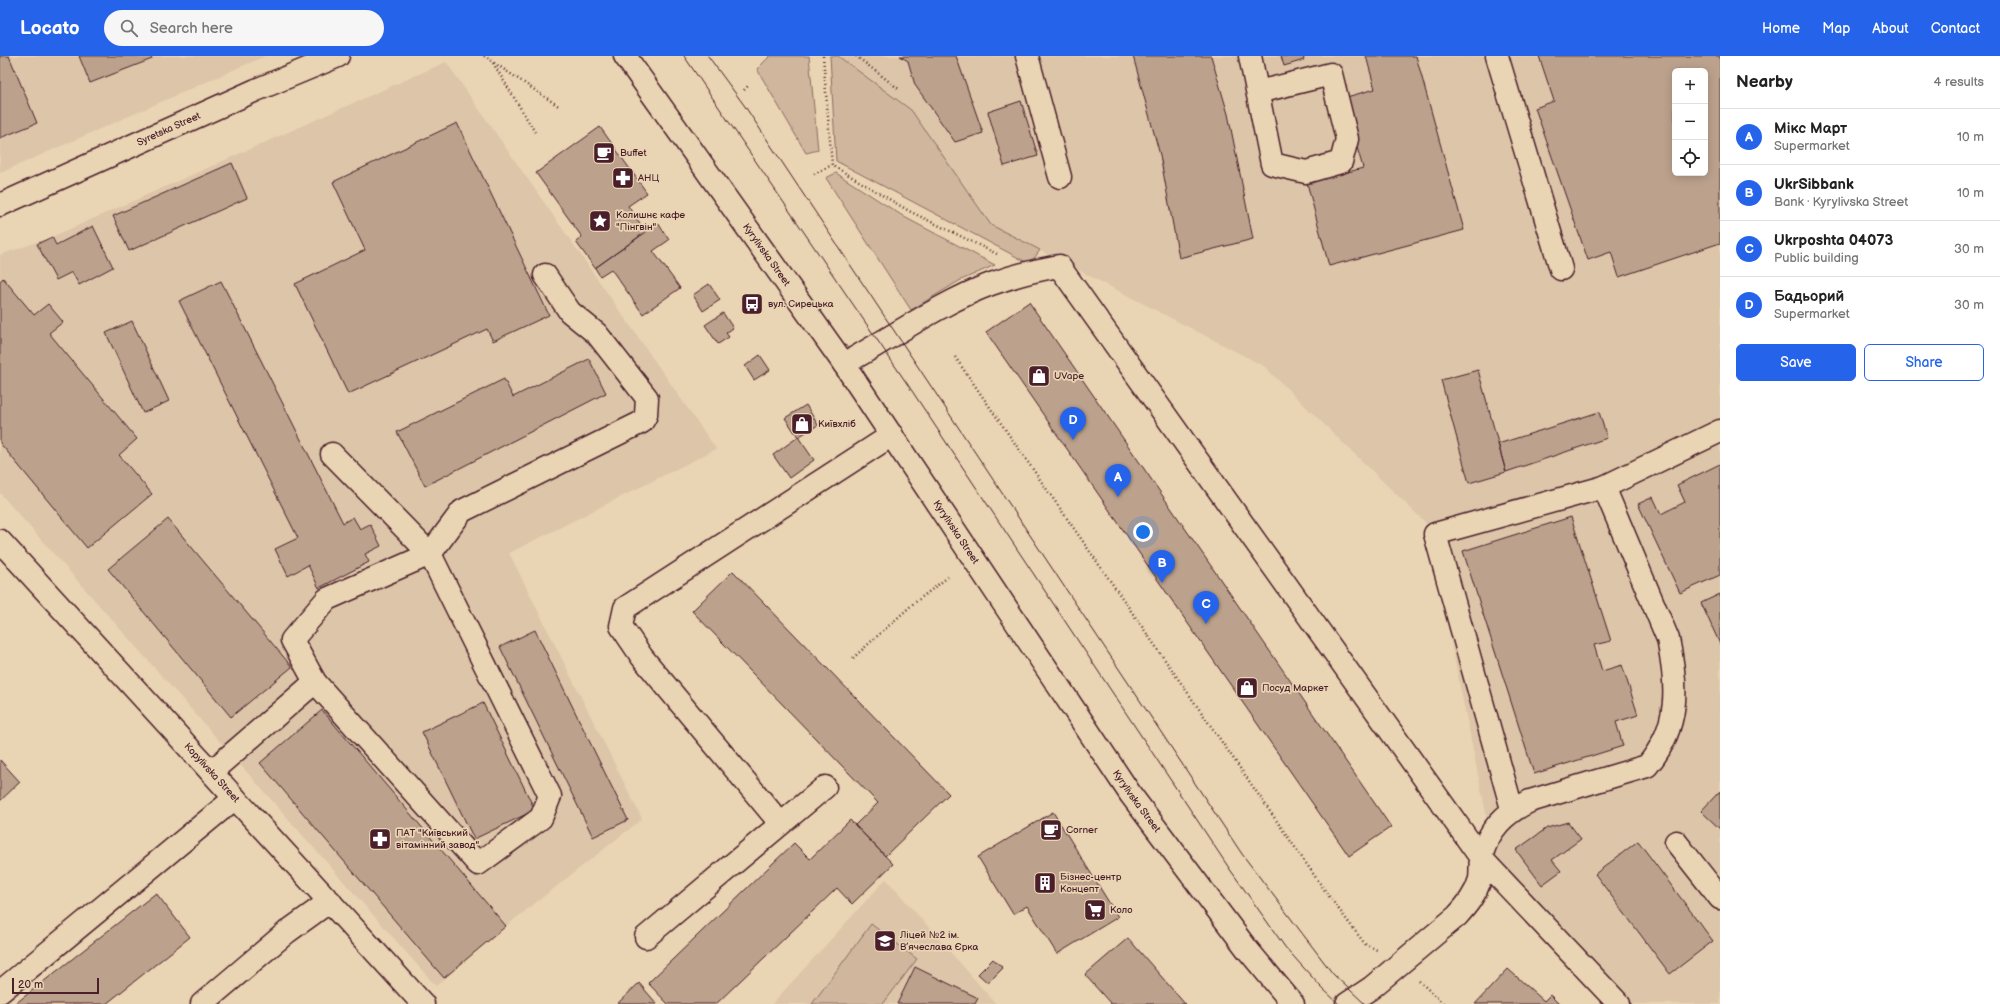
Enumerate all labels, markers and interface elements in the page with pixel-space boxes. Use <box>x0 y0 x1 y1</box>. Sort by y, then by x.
search box <box>104 10 384 46</box>
text: Locato <box>20 17 80 40</box>
icon: search <box>118 17 140 39</box>
text: Search here <box>150 19 233 38</box>
text: Home <box>1762 20 1800 37</box>
text: Map <box>1822 20 1850 37</box>
text: About <box>1872 20 1909 37</box>
text: Contact <box>1931 20 1980 37</box>
map controls <box>1672 68 1708 176</box>
button: + <box>1672 68 1708 104</box>
text: Nearby <box>1736 72 1793 92</box>
text: 4 results <box>1934 74 1984 90</box>
button: − <box>1672 104 1708 140</box>
street label: Syretska Street <box>135 110 202 149</box>
text: Мікс Март <box>1774 119 1847 138</box>
text: A <box>1745 129 1753 145</box>
text: 10 m <box>1957 129 1984 145</box>
text: Supermarket <box>1774 138 1850 154</box>
cafe icon: Buffet <box>591 140 617 166</box>
button: locate <box>1672 140 1708 176</box>
place label: Buffet <box>620 147 646 159</box>
pharmacy icon: АНЦ <box>610 165 636 191</box>
place label: АНЦ <box>637 172 659 184</box>
text: UkrSibbank <box>1774 175 1854 194</box>
text: B <box>1744 185 1754 201</box>
text: 10 m <box>1957 185 1984 201</box>
text: Bank · Kyrylivska Street <box>1774 194 1908 210</box>
place icon: Колишнє кафе "Пінгвін" <box>587 208 613 234</box>
place label: Колишнє кафе "Пінгвін" <box>616 209 686 233</box>
street label: Kyrylivska Street <box>740 221 793 288</box>
text: Ukrposhta 04073 <box>1774 231 1893 250</box>
text: C <box>1744 241 1754 257</box>
text: 30 m <box>1954 241 1984 257</box>
text: Public building <box>1774 250 1859 266</box>
text: Бадьорий <box>1774 287 1844 306</box>
bus stop icon: вул. Сирецька <box>739 291 765 317</box>
text: D <box>1744 297 1754 313</box>
text: 30 m <box>1954 297 1984 313</box>
place label: вул. Сирецька <box>768 298 834 310</box>
text: Supermarket <box>1774 306 1850 322</box>
button: Save <box>1736 344 1856 381</box>
button: Share <box>1864 344 1984 381</box>
shop icon: UVape <box>1026 363 1052 389</box>
place label: UVape <box>1054 370 1084 382</box>
pin: D <box>1060 407 1086 440</box>
shop icon: Київхліб <box>789 411 815 437</box>
place label: Київхліб <box>818 418 856 430</box>
pin: A <box>1105 464 1131 497</box>
street label: Kyrylivska Street <box>931 498 981 566</box>
your location <box>1133 522 1153 542</box>
pin: B <box>1149 550 1175 583</box>
pin: C <box>1193 591 1219 624</box>
shop icon: Посуд Маркет <box>1234 675 1260 701</box>
place label: Посуд Маркет <box>1262 682 1329 694</box>
street label: Kopylivska Street <box>182 740 242 805</box>
street label: Kyrylivska Street <box>1110 768 1163 835</box>
cafe icon: Corner <box>1038 817 1064 843</box>
place label: Corner <box>1066 824 1098 836</box>
pharmacy icon: ПАТ "Київський вітамінний завод" <box>367 826 393 852</box>
place label: ПАТ "Київський вітамінний завод" <box>396 827 479 851</box>
building icon: Бізнес-центр Концепт <box>1032 870 1058 896</box>
place label: Бізнес-центр Концепт <box>1060 871 1122 895</box>
supermarket icon: Коло <box>1082 897 1108 923</box>
place label: Коло <box>1110 904 1132 916</box>
school or university icon: Ліцей №2 ім. В’ячеслава Єрка <box>872 928 898 954</box>
place label: Ліцей №2 ім. В’ячеслава Єрка <box>899 929 978 953</box>
scale bar <box>12 976 99 995</box>
text: 20 m <box>18 978 43 991</box>

